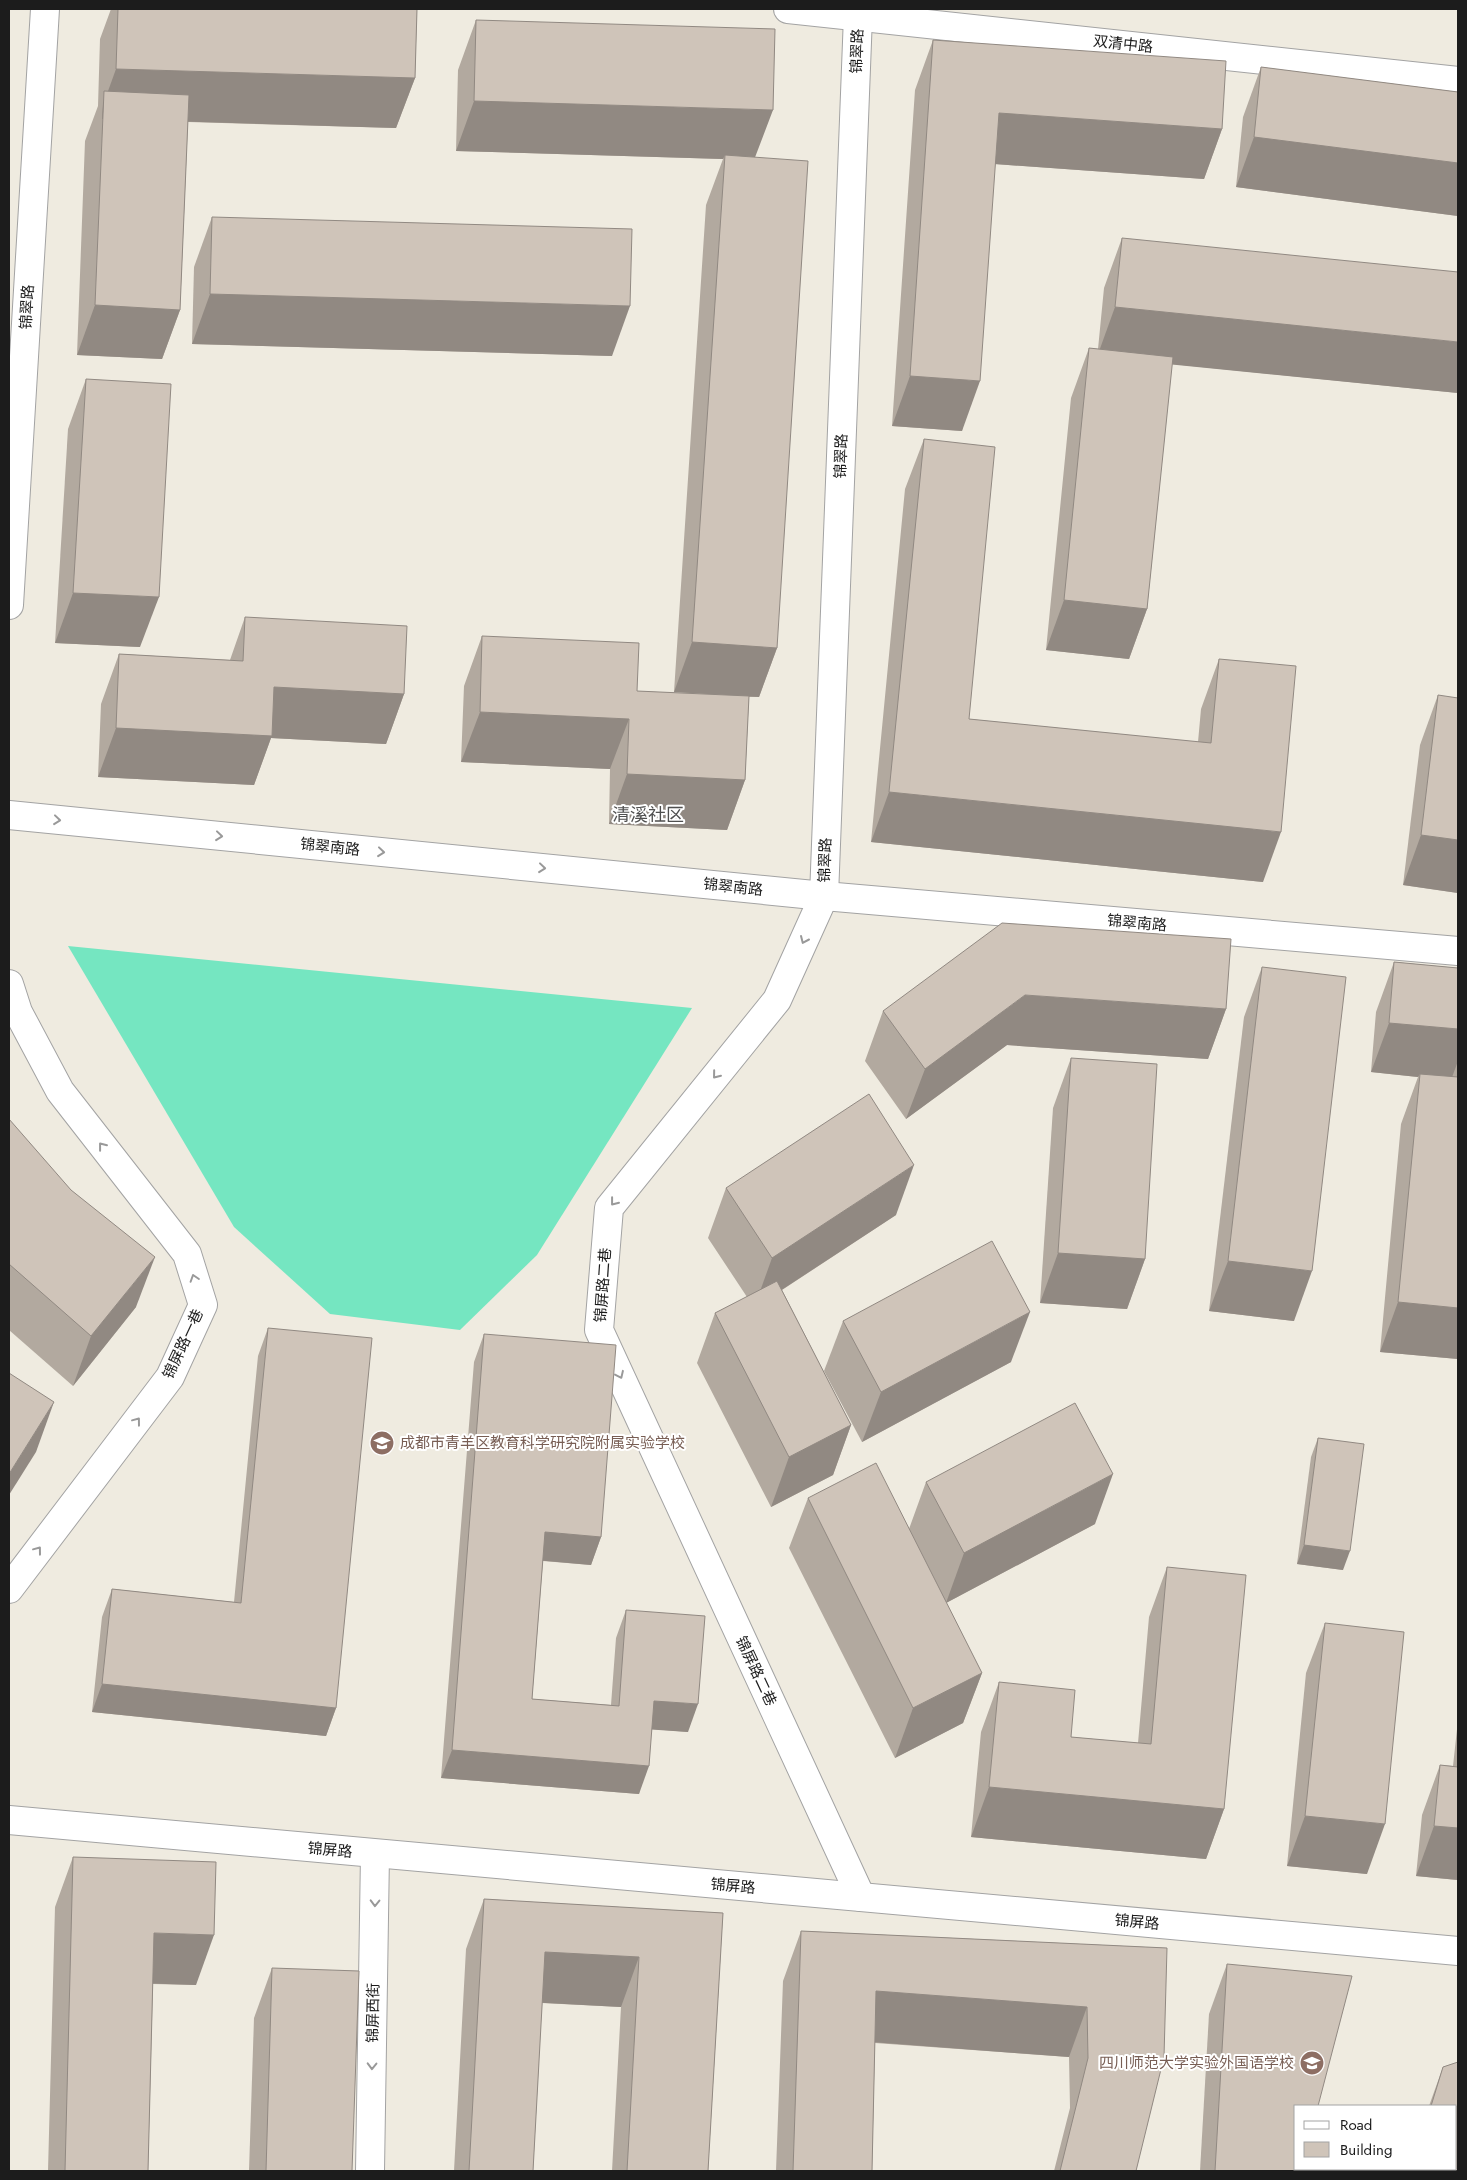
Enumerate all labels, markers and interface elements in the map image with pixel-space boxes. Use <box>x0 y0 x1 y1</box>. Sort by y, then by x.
street label: 锦翠路 <box>845 28 869 74</box>
street label: 双清中路 <box>1092 30 1154 58</box>
street label: 锦翠路 <box>15 284 39 330</box>
street label: 锦翠路 <box>829 433 853 479</box>
district label: 清溪社区 <box>612 802 684 828</box>
one-way arrow <box>54 814 62 825</box>
one-way arrow <box>215 830 223 841</box>
street label: 锦翠南路 <box>299 833 361 861</box>
street label: 锦翠路 <box>813 837 837 883</box>
one-way arrow <box>377 846 385 857</box>
one-way arrow <box>539 862 547 873</box>
street label: 锦翠南路 <box>702 873 764 901</box>
street label: 锦翠南路 <box>1106 909 1168 937</box>
one-way arrow <box>800 935 810 944</box>
one-way arrow <box>713 1070 722 1079</box>
one-way arrow <box>100 1143 108 1152</box>
one-way arrow <box>611 1196 620 1206</box>
street label: 锦屏路二巷 <box>589 1247 617 1323</box>
one-way arrow <box>190 1274 200 1283</box>
street label: 锦屏路一巷 <box>157 1305 209 1383</box>
one-way arrow <box>614 1370 624 1379</box>
one-way arrow <box>131 1418 139 1427</box>
school or university icon: 成都市青羊区教育科学研究院附属实验学校 <box>369 1430 395 1456</box>
place label: 成都市青羊区教育科学研究院附属实验学校 <box>400 1432 685 1454</box>
one-way arrow <box>33 1547 41 1556</box>
street label: 锦屏路二巷 <box>730 1632 782 1710</box>
street label: 锦屏路 <box>307 1837 353 1863</box>
street label: 锦屏路 <box>710 1873 756 1899</box>
one-way arrow <box>369 1899 380 1907</box>
street label: 锦屏路 <box>1114 1909 1160 1935</box>
street label: 锦屏西街 <box>361 1983 385 2043</box>
school or university icon: 四川师范大学实验外国语学校 <box>1299 2050 1325 2076</box>
place label: 四川师范大学实验外国语学校 <box>1099 2052 1294 2074</box>
one-way arrow <box>366 2062 377 2070</box>
legend <box>1294 2105 1457 2170</box>
text: Road <box>1340 2114 1372 2136</box>
text: Building <box>1340 2139 1392 2161</box>

